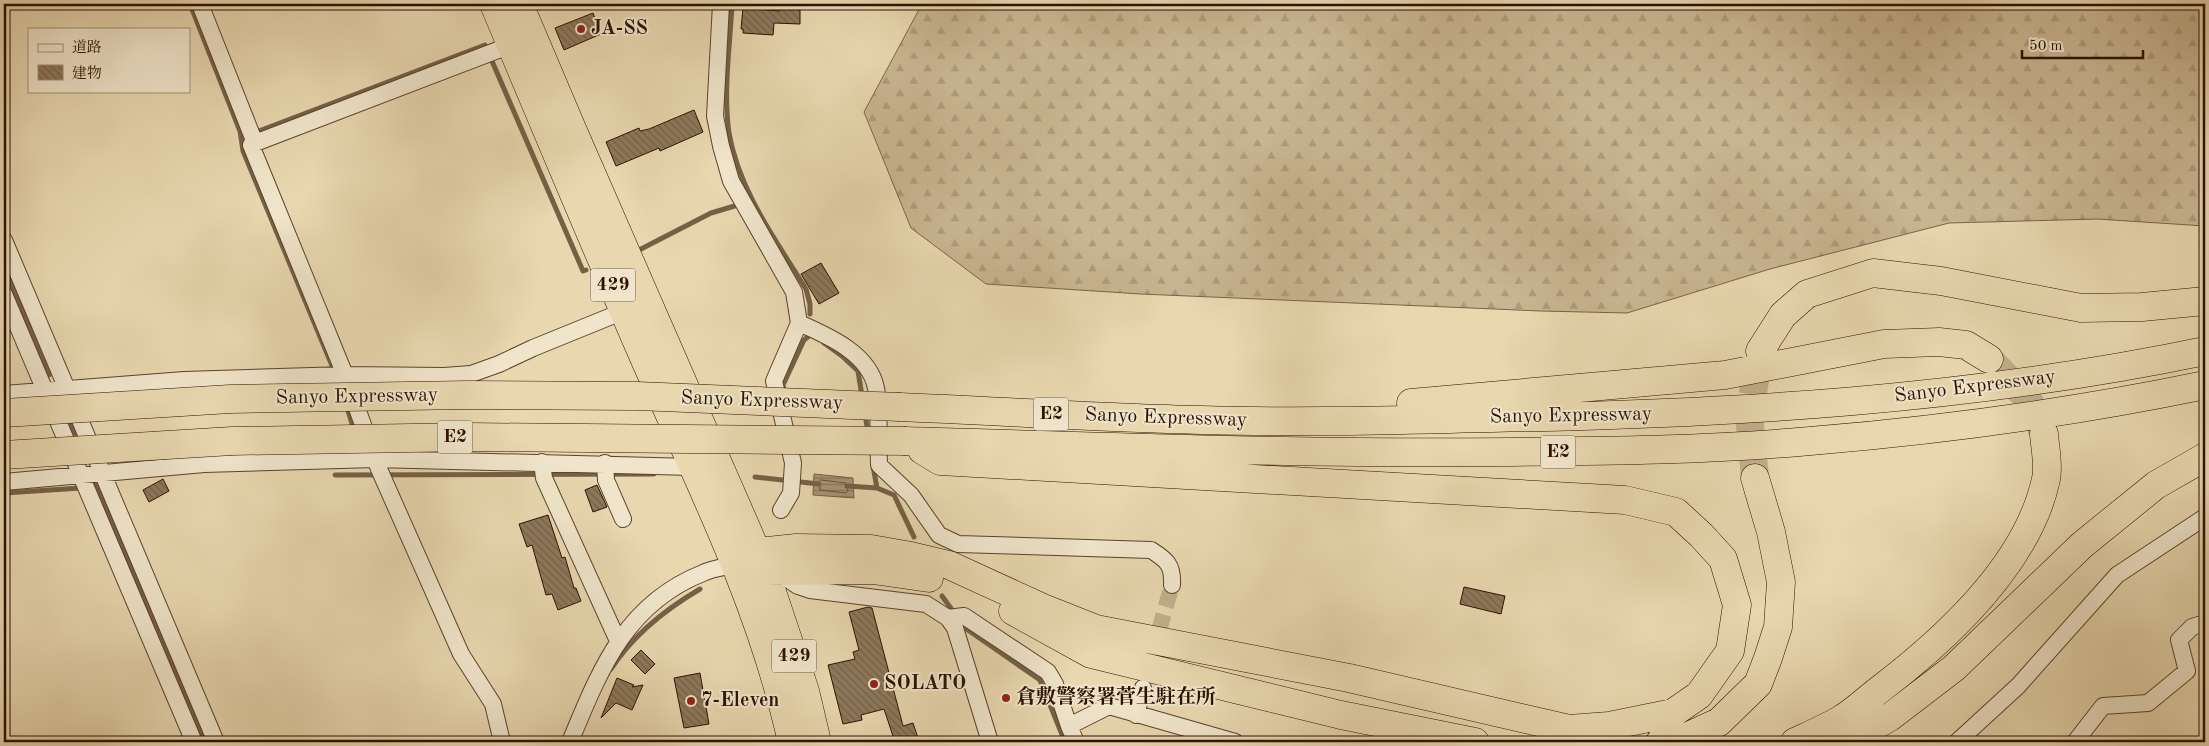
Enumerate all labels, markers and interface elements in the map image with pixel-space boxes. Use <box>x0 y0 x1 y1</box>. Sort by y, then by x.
place label: JA-SS <box>591 19 648 39</box>
marker: JA-SS <box>575 23 587 35</box>
legend <box>28 28 190 92</box>
scale bar <box>2022 28 2143 60</box>
text: 道路 <box>72 39 102 56</box>
text: 50 m <box>2029 39 2063 54</box>
text: 建物 <box>72 65 102 82</box>
road number: 429 <box>590 268 636 302</box>
street label: Sanyo Expressway <box>1893 367 2057 407</box>
street label: Sanyo Expressway <box>276 386 439 408</box>
street label: Sanyo Expressway <box>680 388 844 414</box>
road number: E2 <box>1034 398 1068 430</box>
street label: Sanyo Expressway <box>1084 405 1248 431</box>
street label: Sanyo Expressway <box>1490 405 1653 427</box>
road number: E2 <box>438 421 472 454</box>
road number: E2 <box>1540 436 1576 468</box>
road number: 429 <box>772 640 816 672</box>
place label: SOLATO <box>884 674 966 694</box>
marker: SOLATO <box>868 678 880 690</box>
place label: 倉敷警察署菅生駐在所 <box>1016 685 1216 708</box>
place label: 7-Eleven <box>701 691 779 711</box>
marker: 倉敷警察署菅生駐在所 <box>1000 692 1012 704</box>
marker: 7-Eleven <box>685 695 697 707</box>

